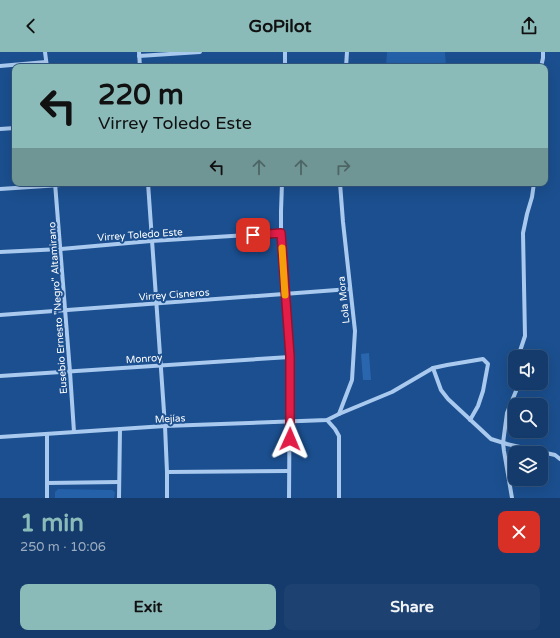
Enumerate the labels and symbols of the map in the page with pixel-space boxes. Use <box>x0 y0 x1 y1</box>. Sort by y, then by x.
pin <box>236 218 270 252</box>
street label: Eusebio Ernesto "Negro" Altamirano <box>46 222 70 394</box>
street label: Virrey Toledo Este <box>97 226 184 244</box>
street label: Lola Mora <box>336 276 352 324</box>
street label: Virrey Cisneros <box>138 287 210 303</box>
street label: Monroy <box>125 352 163 366</box>
street label: Mejías <box>154 412 186 426</box>
position arrow <box>269 418 311 460</box>

